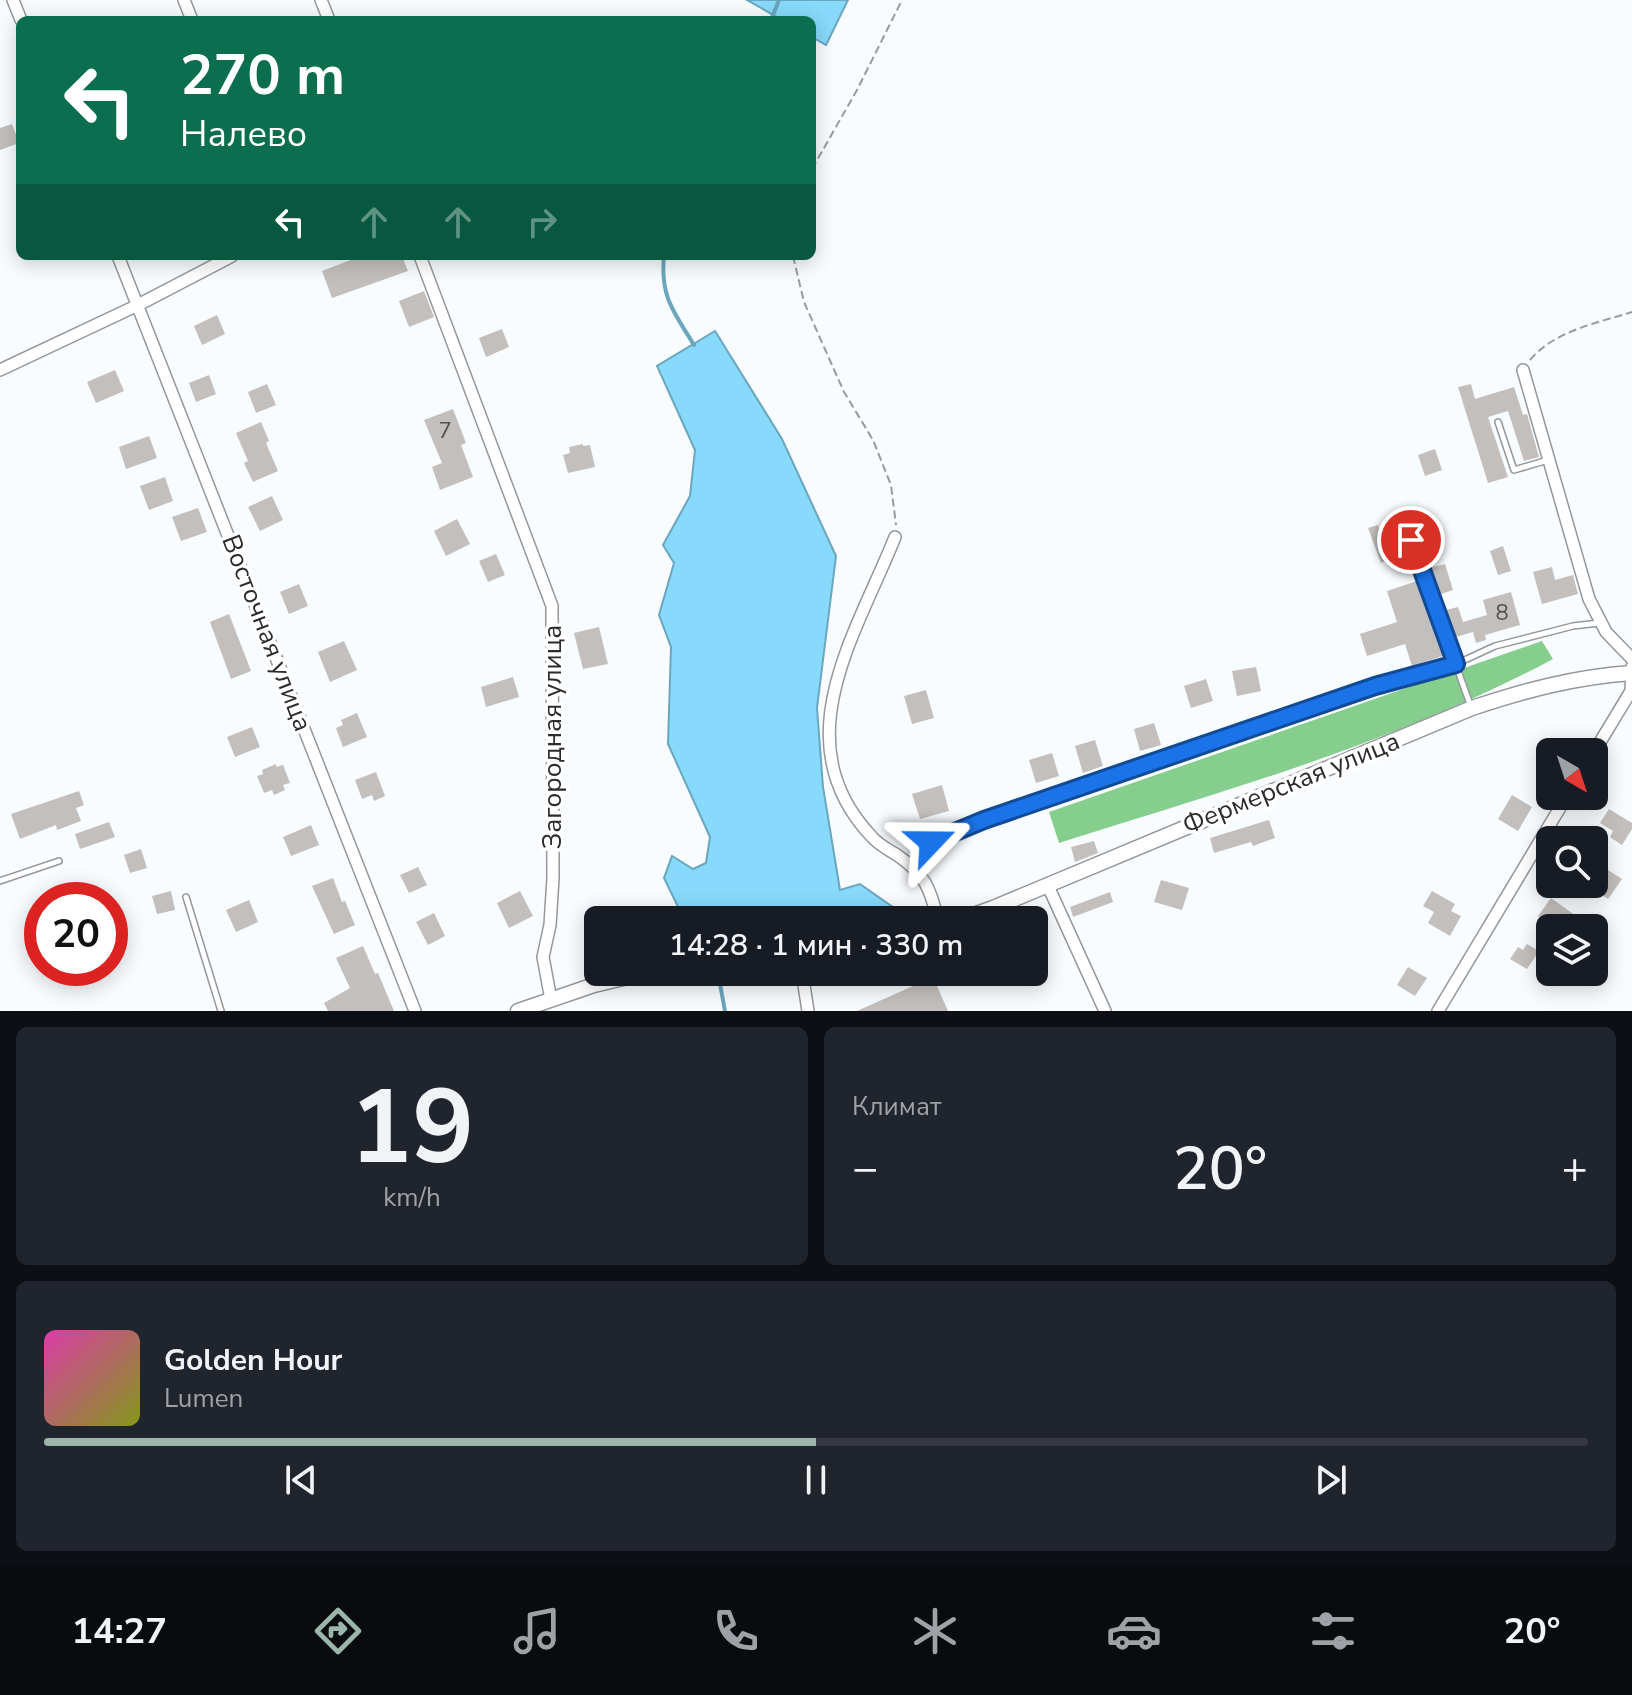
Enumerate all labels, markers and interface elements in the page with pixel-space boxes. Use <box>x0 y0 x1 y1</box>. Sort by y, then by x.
text: 270 m <box>180 37 345 114</box>
icon: left <box>48 48 152 152</box>
text: Налево <box>180 110 307 159</box>
icon: left <box>268 200 312 244</box>
icon: ahead <box>352 200 396 244</box>
icon: ahead <box>436 200 480 244</box>
icon: right <box>520 200 564 244</box>
house number: 7 <box>438 416 452 446</box>
pin <box>1377 506 1445 574</box>
icon: arrive <box>1389 518 1433 562</box>
street label: Восточная улица <box>213 530 321 736</box>
house number: 8 <box>1495 598 1509 628</box>
street label: Загородная улица <box>535 625 570 849</box>
street label: Фермерская улица <box>1177 723 1405 843</box>
north arrow <box>1536 738 1608 810</box>
map controls <box>1536 738 1608 986</box>
position arrow <box>889 800 973 884</box>
button: search <box>1536 826 1608 898</box>
speed limit sign: 20 <box>24 882 128 986</box>
button: layers <box>1536 914 1608 986</box>
text: 14:28 · 1 мин · 330 m <box>669 925 963 966</box>
text: 19 <box>350 1057 474 1199</box>
text: Климат <box>852 1089 941 1124</box>
text: 20° <box>1173 1128 1267 1210</box>
text: − <box>852 1139 878 1199</box>
text: + <box>1562 1139 1588 1199</box>
text: km/h <box>383 1180 441 1215</box>
text: Golden Hour <box>164 1340 342 1381</box>
text: Lumen <box>164 1381 243 1416</box>
icon: previous <box>279 1458 323 1502</box>
icon: pause <box>794 1458 838 1502</box>
icon: next <box>1309 1458 1353 1502</box>
icon: directions <box>310 1603 366 1659</box>
icon: music <box>509 1603 565 1659</box>
icon: phone <box>708 1603 764 1659</box>
icon: climate <box>907 1603 963 1659</box>
icon: car <box>1106 1603 1162 1659</box>
icon: filters <box>1305 1603 1361 1659</box>
text: 14:27 <box>71 1607 167 1656</box>
text: 20° <box>1504 1607 1560 1656</box>

